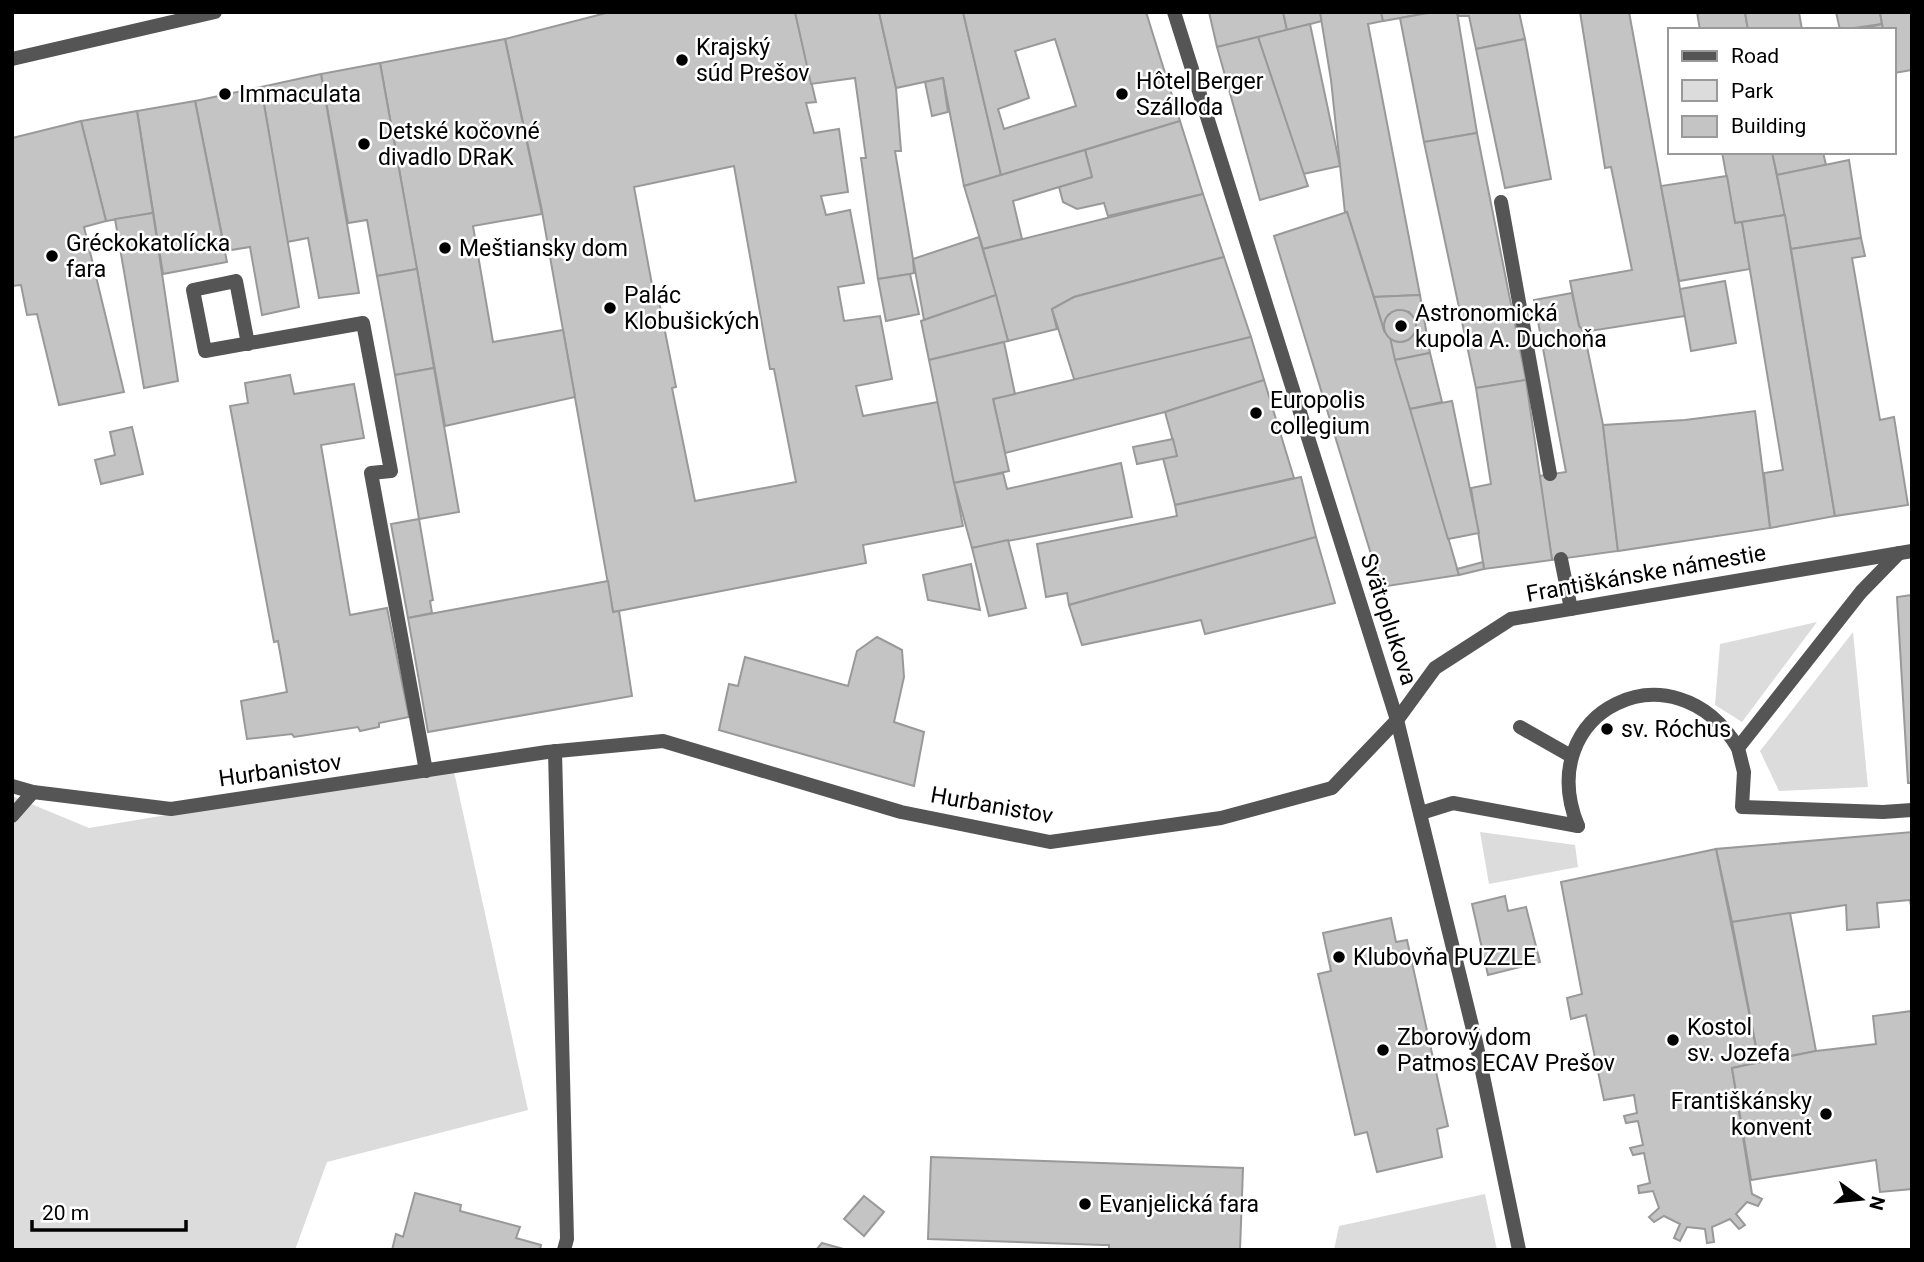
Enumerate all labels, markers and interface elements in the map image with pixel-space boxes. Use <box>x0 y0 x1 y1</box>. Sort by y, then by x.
legend <box>1668 28 1896 154</box>
place label: Krajský súd Prešov <box>696 34 809 87</box>
text: Road <box>1731 44 1779 68</box>
marker: Krajský súd Prešov <box>674 52 690 68</box>
place label: Hôtel Berger Szálloda <box>1136 68 1264 121</box>
text: Park <box>1731 79 1774 103</box>
place label: Immaculata <box>239 81 361 108</box>
marker: Immaculata <box>217 86 233 102</box>
marker: Hôtel Berger Szálloda <box>1114 86 1130 102</box>
text: Building <box>1731 114 1806 138</box>
place label: Detské kočovné divadlo DRaK <box>378 118 540 171</box>
marker: Detské kočovné divadlo DRaK <box>356 136 372 152</box>
place label: Gréckokatolícka fara <box>66 230 230 283</box>
place label: Meštiansky dom <box>459 235 628 262</box>
marker: Meštiansky dom <box>437 240 453 256</box>
marker: Gréckokatolícka fara <box>44 248 60 264</box>
place label: Palác Klobušických <box>624 282 759 335</box>
marker: Palác Klobušických <box>602 300 618 316</box>
place label: Astronomická kupola A. Duchoňa <box>1415 300 1607 353</box>
marker: Astronomická kupola A. Duchoňa <box>1393 318 1409 334</box>
place label: Europolis collegium <box>1270 387 1370 440</box>
marker: Europolis collegium <box>1248 405 1264 421</box>
street label: Františkánske námestie <box>1524 539 1768 608</box>
street label: Svätoplukova <box>1355 550 1423 688</box>
place label: sv. Róchus <box>1621 716 1731 743</box>
marker: sv. Róchus <box>1599 721 1615 737</box>
street label: Hurbanistov <box>217 749 343 792</box>
street label: Hurbanistov <box>929 781 1055 830</box>
place label: Klubovňa PUZZLE <box>1353 944 1536 971</box>
marker: Klubovňa PUZZLE <box>1331 949 1347 965</box>
place label: Kostol sv. Jozefa <box>1687 1014 1790 1067</box>
place label: Zborový dom Patmos ECAV Prešov <box>1397 1024 1615 1077</box>
marker: Kostol sv. Jozefa <box>1665 1032 1681 1048</box>
marker: Zborový dom Patmos ECAV Prešov <box>1375 1042 1391 1058</box>
place label: Františkánsky konvent <box>1671 1088 1812 1141</box>
marker: Františkánsky konvent <box>1818 1106 1834 1122</box>
north arrow <box>1826 1164 1896 1234</box>
scale bar <box>32 1188 186 1232</box>
place label: Evanjelická fara <box>1099 1191 1259 1218</box>
text: N <box>1864 1194 1890 1213</box>
marker: Evanjelická fara <box>1077 1196 1093 1212</box>
text: 20 m <box>42 1201 89 1225</box>

